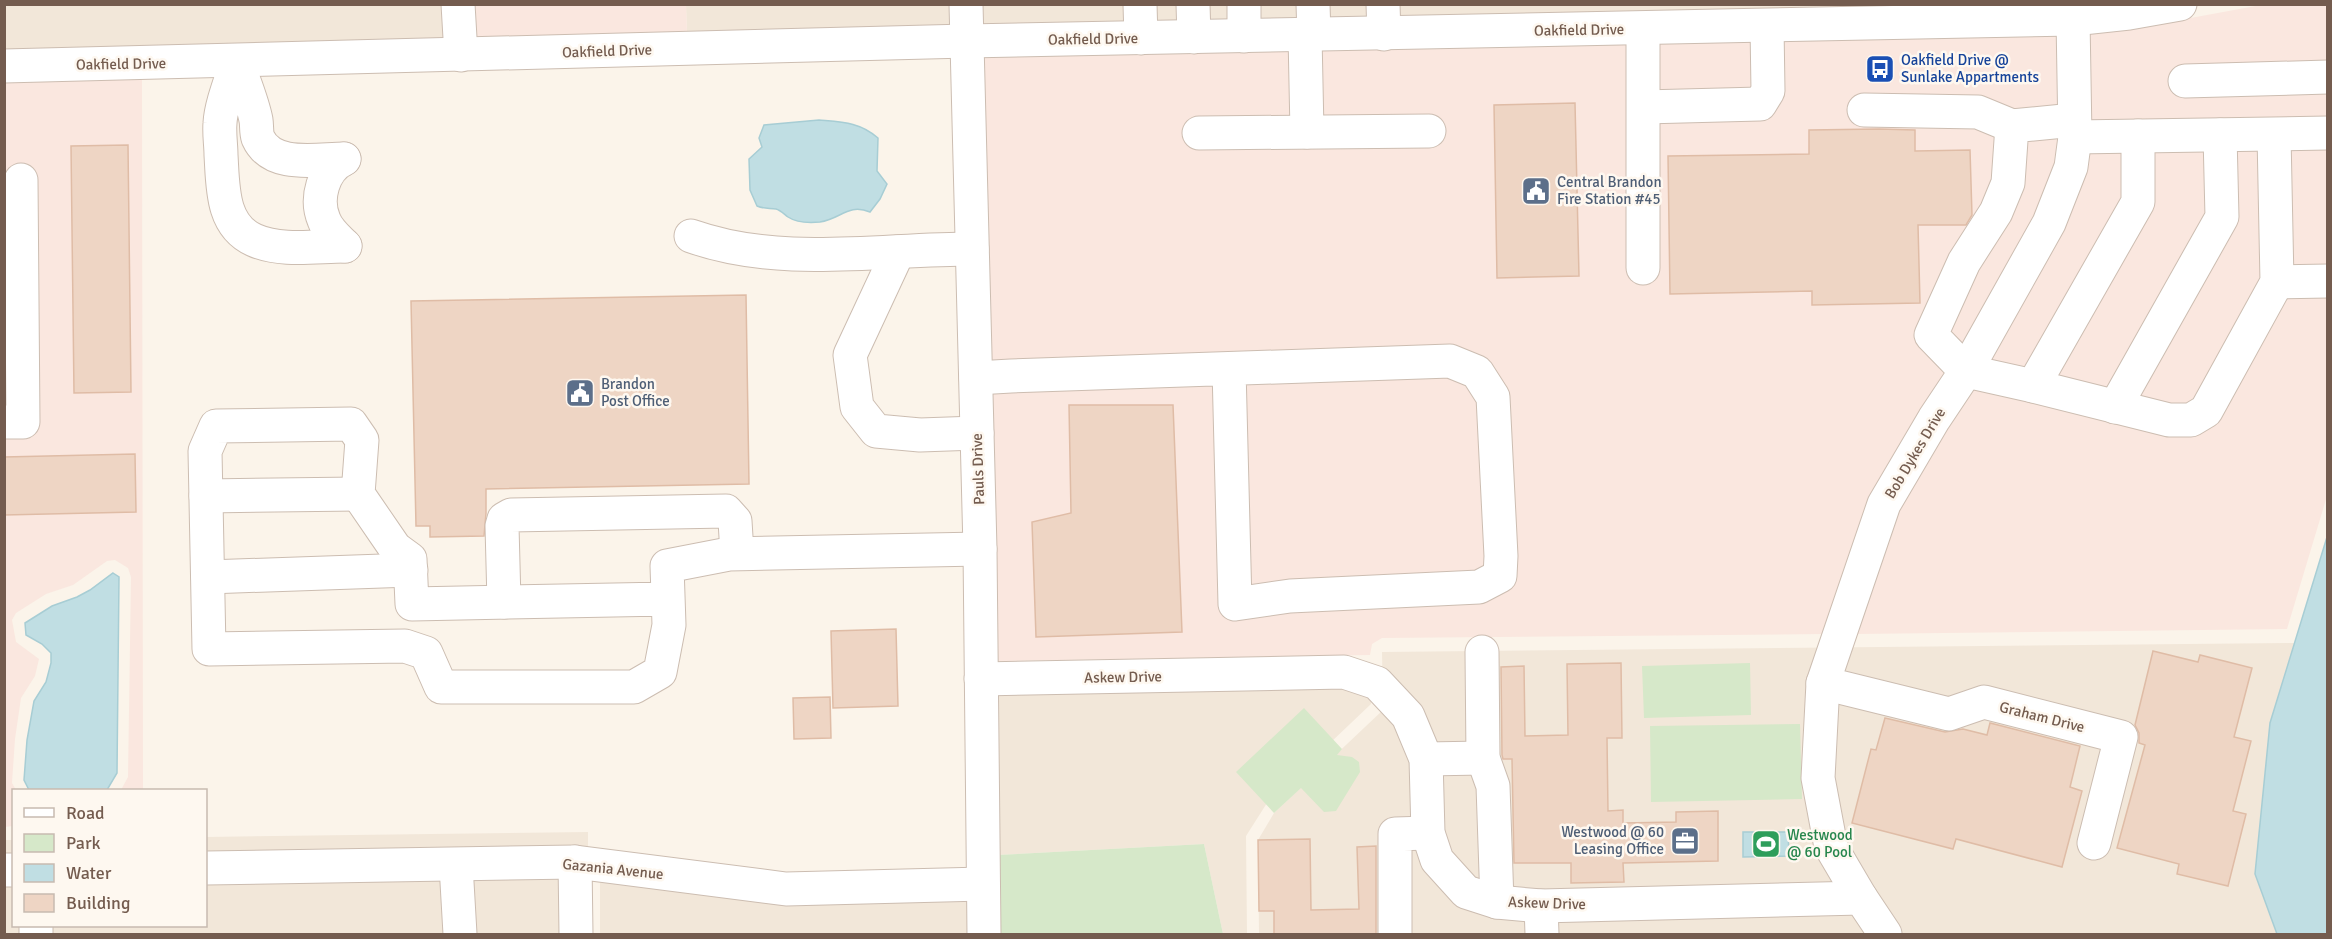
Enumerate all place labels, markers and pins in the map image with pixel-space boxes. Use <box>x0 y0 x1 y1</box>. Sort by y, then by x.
place label: Oakfield Drive @ Sunlake Appartments <box>1901 51 2039 86</box>
bus stop icon: Oakfield Drive @ Sunlake Appartments <box>1864 53 1896 85</box>
place label: Central Brandon Fire Station #45 <box>1557 173 1662 208</box>
public building icon: Central Brandon Fire Station #45 <box>1520 175 1552 207</box>
place label: Brandon Post Office <box>601 375 670 410</box>
public building icon: Brandon Post Office <box>564 377 596 409</box>
place label: Westwood @ 60 Leasing Office <box>1561 823 1664 858</box>
office icon: Westwood @ 60 Leasing Office <box>1669 825 1701 857</box>
place label: Westwood @ 60 Pool <box>1787 826 1853 861</box>
sports icon: Westwood @ 60 Pool <box>1750 828 1782 860</box>

